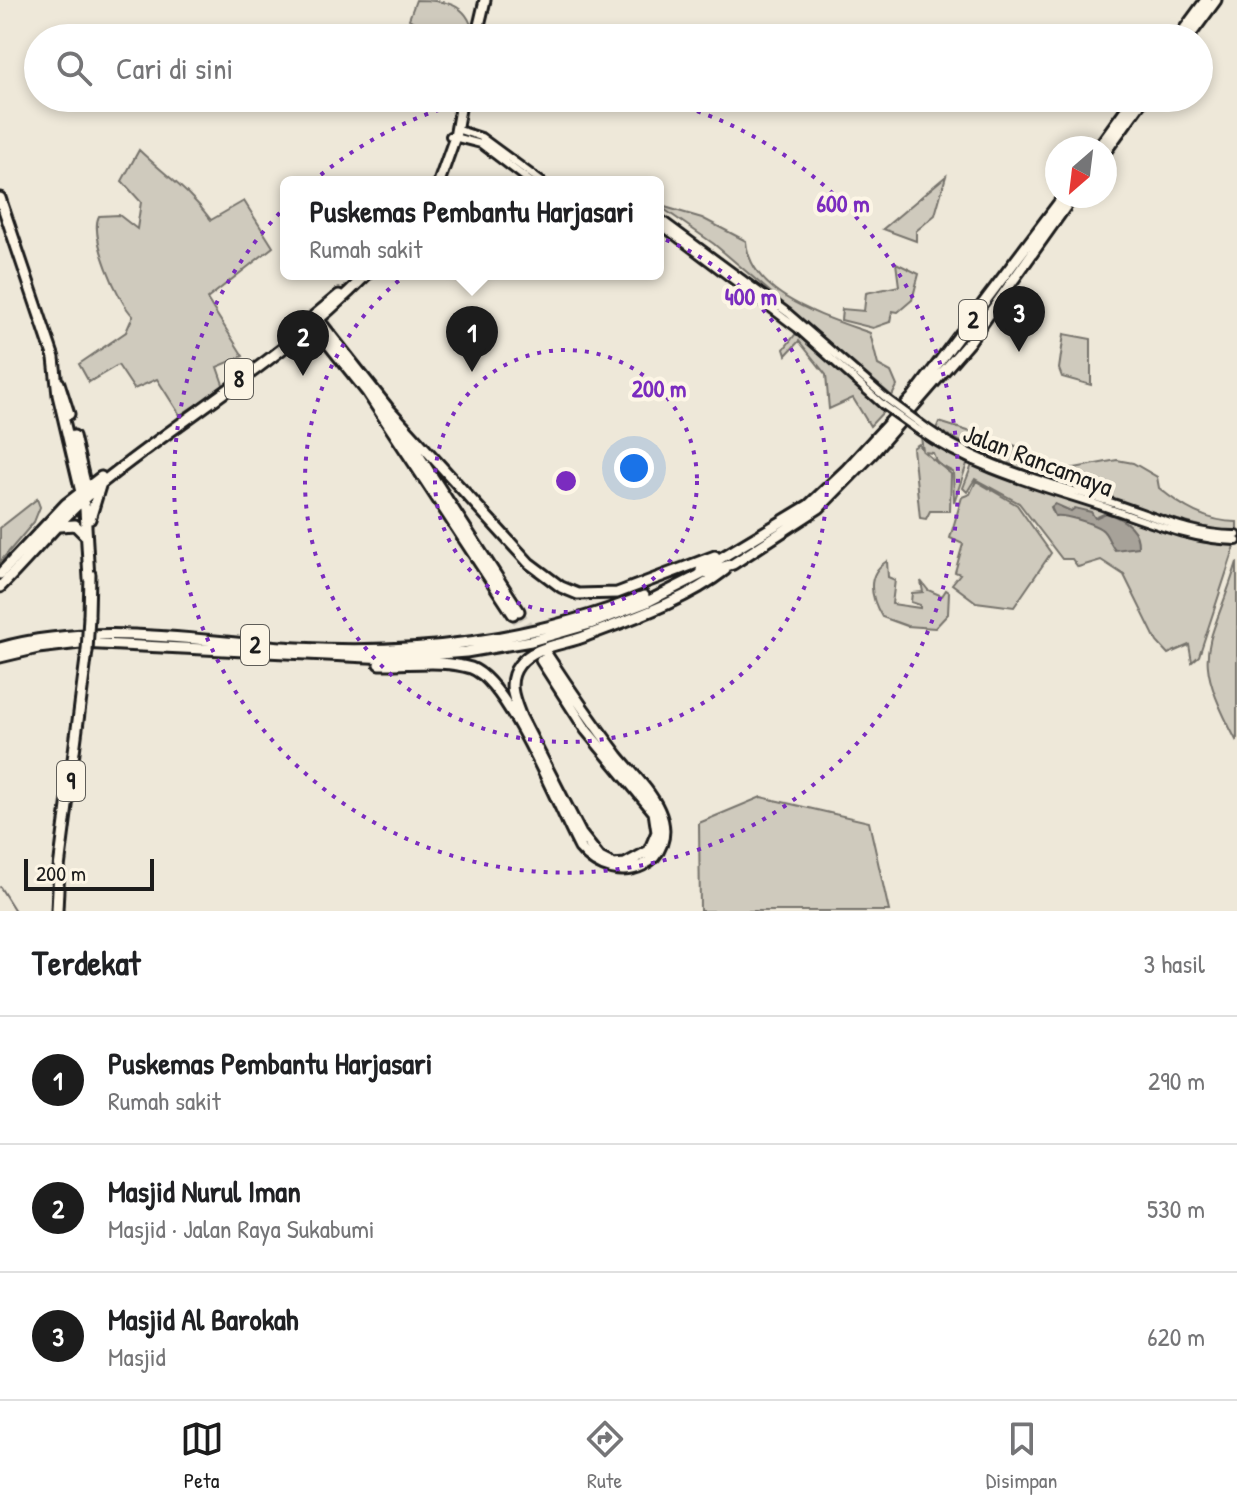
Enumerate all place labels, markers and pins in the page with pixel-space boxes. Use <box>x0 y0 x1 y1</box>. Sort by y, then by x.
pin: 3 <box>993 286 1045 352</box>
pin: 1 <box>446 306 498 372</box>
pin: 2 <box>277 310 329 376</box>
centre of rings <box>552 467 580 495</box>

